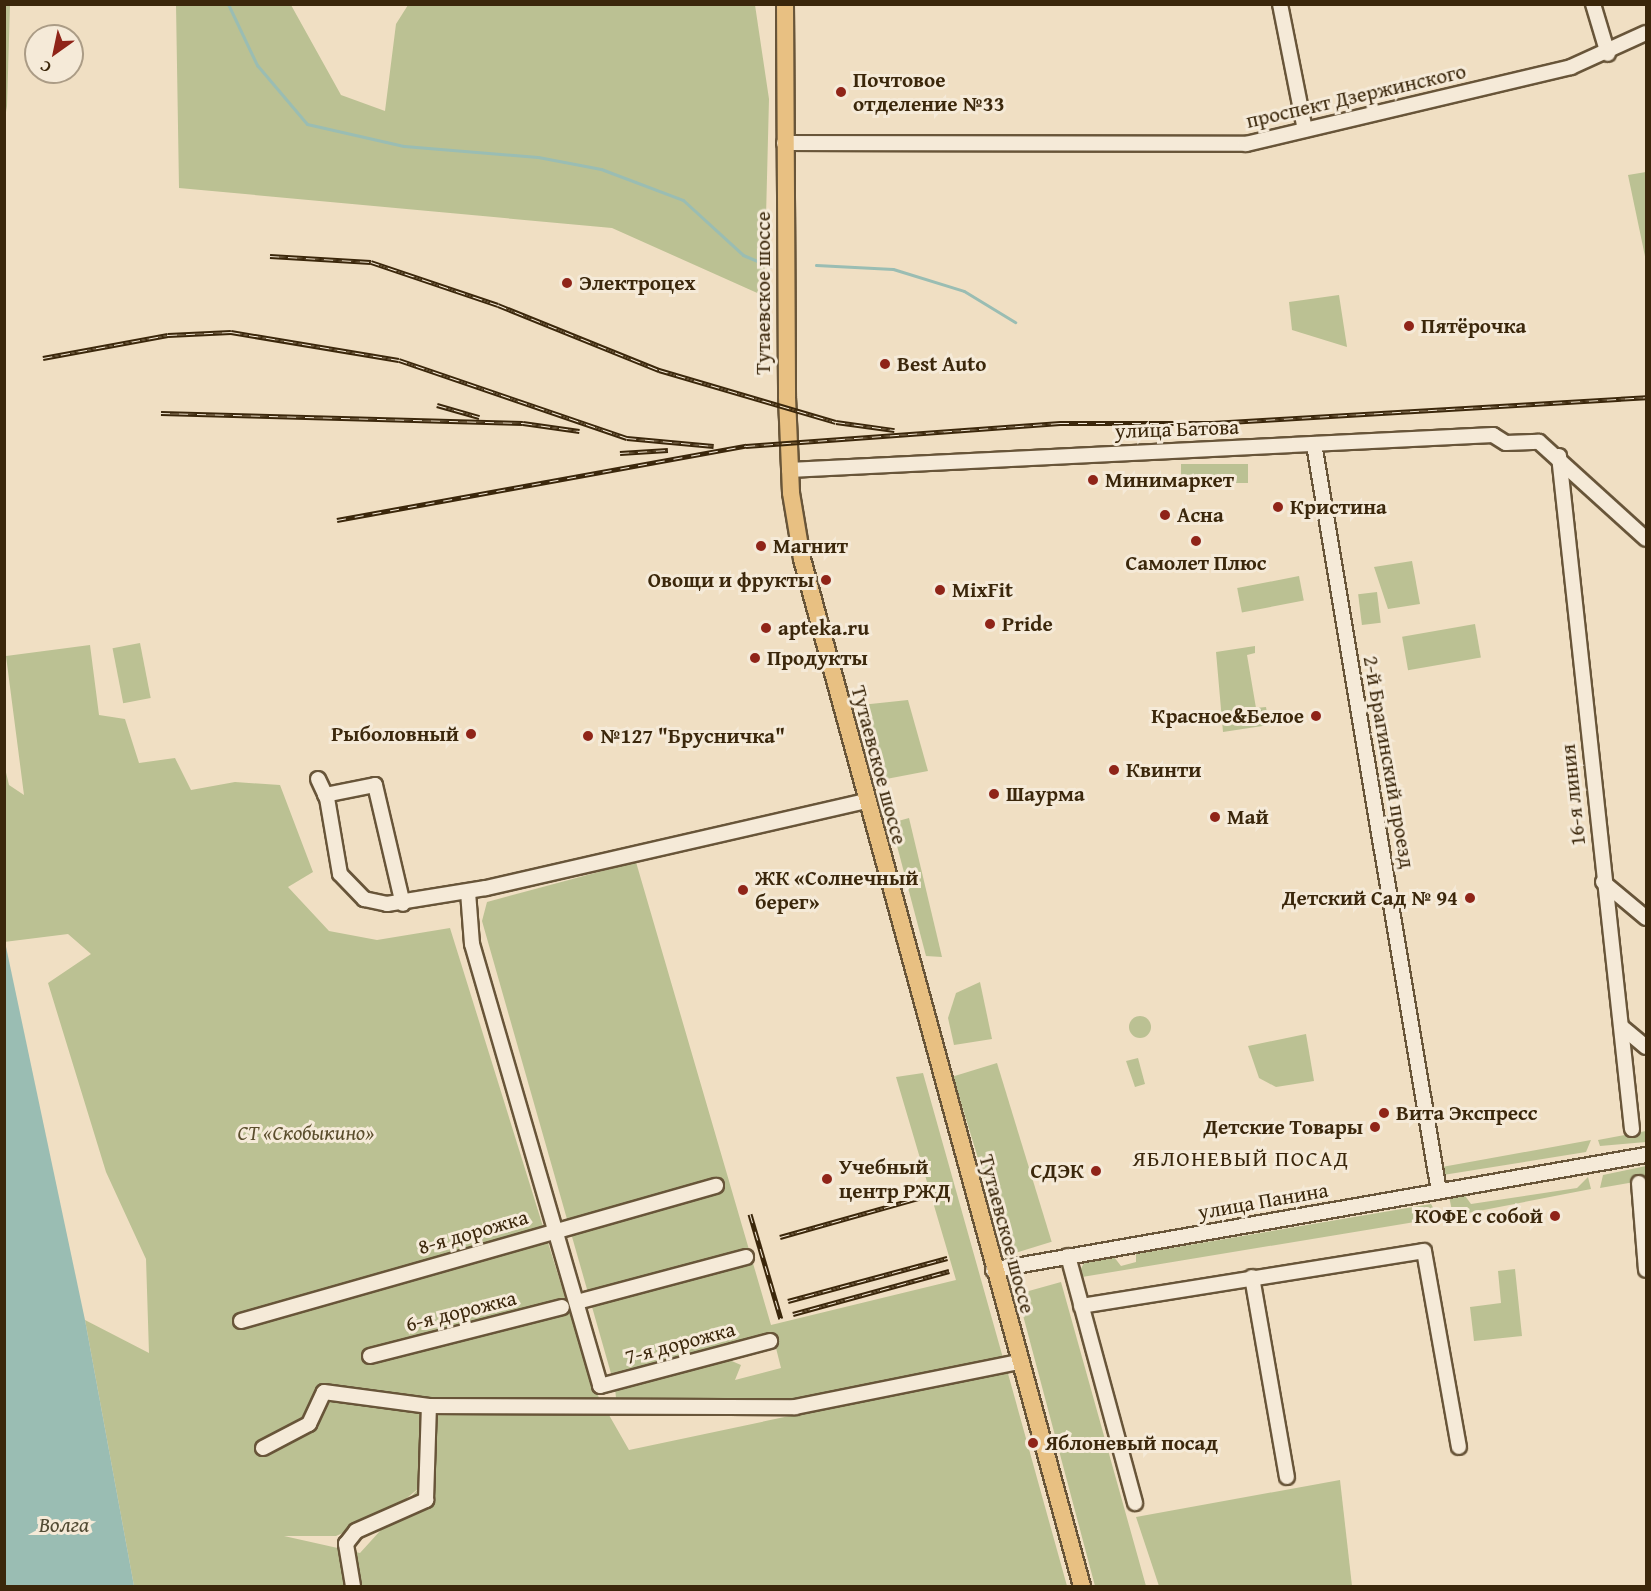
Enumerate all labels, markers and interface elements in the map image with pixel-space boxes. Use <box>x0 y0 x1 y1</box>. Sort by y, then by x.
north arrow <box>24 24 84 84</box>
text: С <box>35 55 56 80</box>
street label: проспект Дзержинского <box>1244 58 1468 134</box>
place label: Почтовое отделение №33 <box>853 67 1005 117</box>
marker: Почтовое отделение №33 <box>834 85 848 99</box>
street label: Тутаевское шоссе <box>750 211 776 375</box>
place label: Электроцех <box>579 270 696 296</box>
marker: Электроцех <box>560 276 574 290</box>
place label: Пятёрочка <box>1421 313 1526 339</box>
marker: Пятёрочка <box>1402 319 1416 333</box>
place label: Best Auto <box>897 351 986 377</box>
marker: Best Auto <box>878 357 892 371</box>
street label: улица Батова <box>1114 414 1240 444</box>
place label: Минимаркет <box>1105 467 1234 493</box>
marker: Минимаркет <box>1086 473 1100 487</box>
place label: Кристина <box>1290 494 1387 520</box>
marker: Кристина <box>1271 500 1285 514</box>
place label: Асна <box>1177 502 1224 528</box>
marker: Асна <box>1158 508 1172 522</box>
place label: Магнит <box>773 533 848 559</box>
marker: Самолет Плюс <box>1189 534 1203 548</box>
marker: Магнит <box>754 539 768 553</box>
place label: Самолет Плюс <box>1126 550 1266 576</box>
place label: Овощи и фрукты <box>648 567 814 593</box>
marker: Овощи и фрукты <box>819 573 833 587</box>
place label: MixFit <box>952 577 1013 603</box>
marker: MixFit <box>933 583 947 597</box>
place label: Pride <box>1002 611 1053 637</box>
place label: apteka.ru <box>778 615 869 641</box>
marker: Pride <box>983 617 997 631</box>
marker: apteka.ru <box>759 621 773 635</box>
place label: Продукты <box>767 645 868 671</box>
marker: Продукты <box>748 651 762 665</box>
street label: 2-й Брагинский проезд <box>1358 654 1420 870</box>
street label: Тутаевское шоссе <box>846 683 912 847</box>
place label: Красное&Белое <box>1151 703 1304 729</box>
marker: Красное&Белое <box>1309 709 1323 723</box>
place label: Рыболовный <box>331 721 459 747</box>
place label: №127 "Брусничка" <box>600 723 785 749</box>
marker: Рыболовный <box>464 727 478 741</box>
marker: №127 "Брусничка" <box>581 729 595 743</box>
street label: 16-я линия <box>1555 743 1591 847</box>
place label: Квинти <box>1126 757 1201 783</box>
marker: Квинти <box>1107 763 1121 777</box>
place label: Шаурма <box>1006 781 1085 807</box>
marker: Шаурма <box>987 787 1001 801</box>
place label: Май <box>1227 804 1269 830</box>
marker: Май <box>1208 810 1222 824</box>
place label: ЖК «Солнечный берег» <box>755 865 918 915</box>
marker: ЖК «Солнечный берег» <box>736 883 750 897</box>
place label: Детский Сад № 94 <box>1282 885 1458 911</box>
marker: Детский Сад № 94 <box>1463 891 1477 905</box>
place label: Вита Экспресс <box>1396 1100 1537 1126</box>
marker: Вита Экспресс <box>1377 1106 1391 1120</box>
place label: Детские Товары <box>1203 1114 1363 1140</box>
park label: СТ «Скобыкино» <box>238 1120 374 1146</box>
marker: Детские Товары <box>1368 1120 1382 1134</box>
district label: ЯБЛОНЕВЫЙ ПОСАД <box>1133 1146 1349 1172</box>
street label: Тутаевское шоссе <box>974 1152 1040 1316</box>
place label: Учебный центр РЖД <box>839 1154 951 1204</box>
place label: СДЭК <box>1031 1158 1084 1184</box>
marker: СДЭК <box>1089 1164 1103 1178</box>
marker: Учебный центр РЖД <box>820 1172 834 1186</box>
street label: улица Панина <box>1196 1177 1330 1225</box>
place label: КОФЕ с собой <box>1415 1203 1543 1229</box>
street label: 8-я дорожка <box>415 1204 531 1260</box>
marker: КОФЕ с собой <box>1548 1209 1562 1223</box>
street label: 6-я дорожка <box>403 1285 519 1337</box>
street label: 7-я дорожка <box>622 1316 738 1370</box>
place label: Яблоневый посад <box>1045 1430 1218 1456</box>
marker: Яблоневый посад <box>1026 1436 1040 1450</box>
water label: Волга <box>39 1512 89 1538</box>

